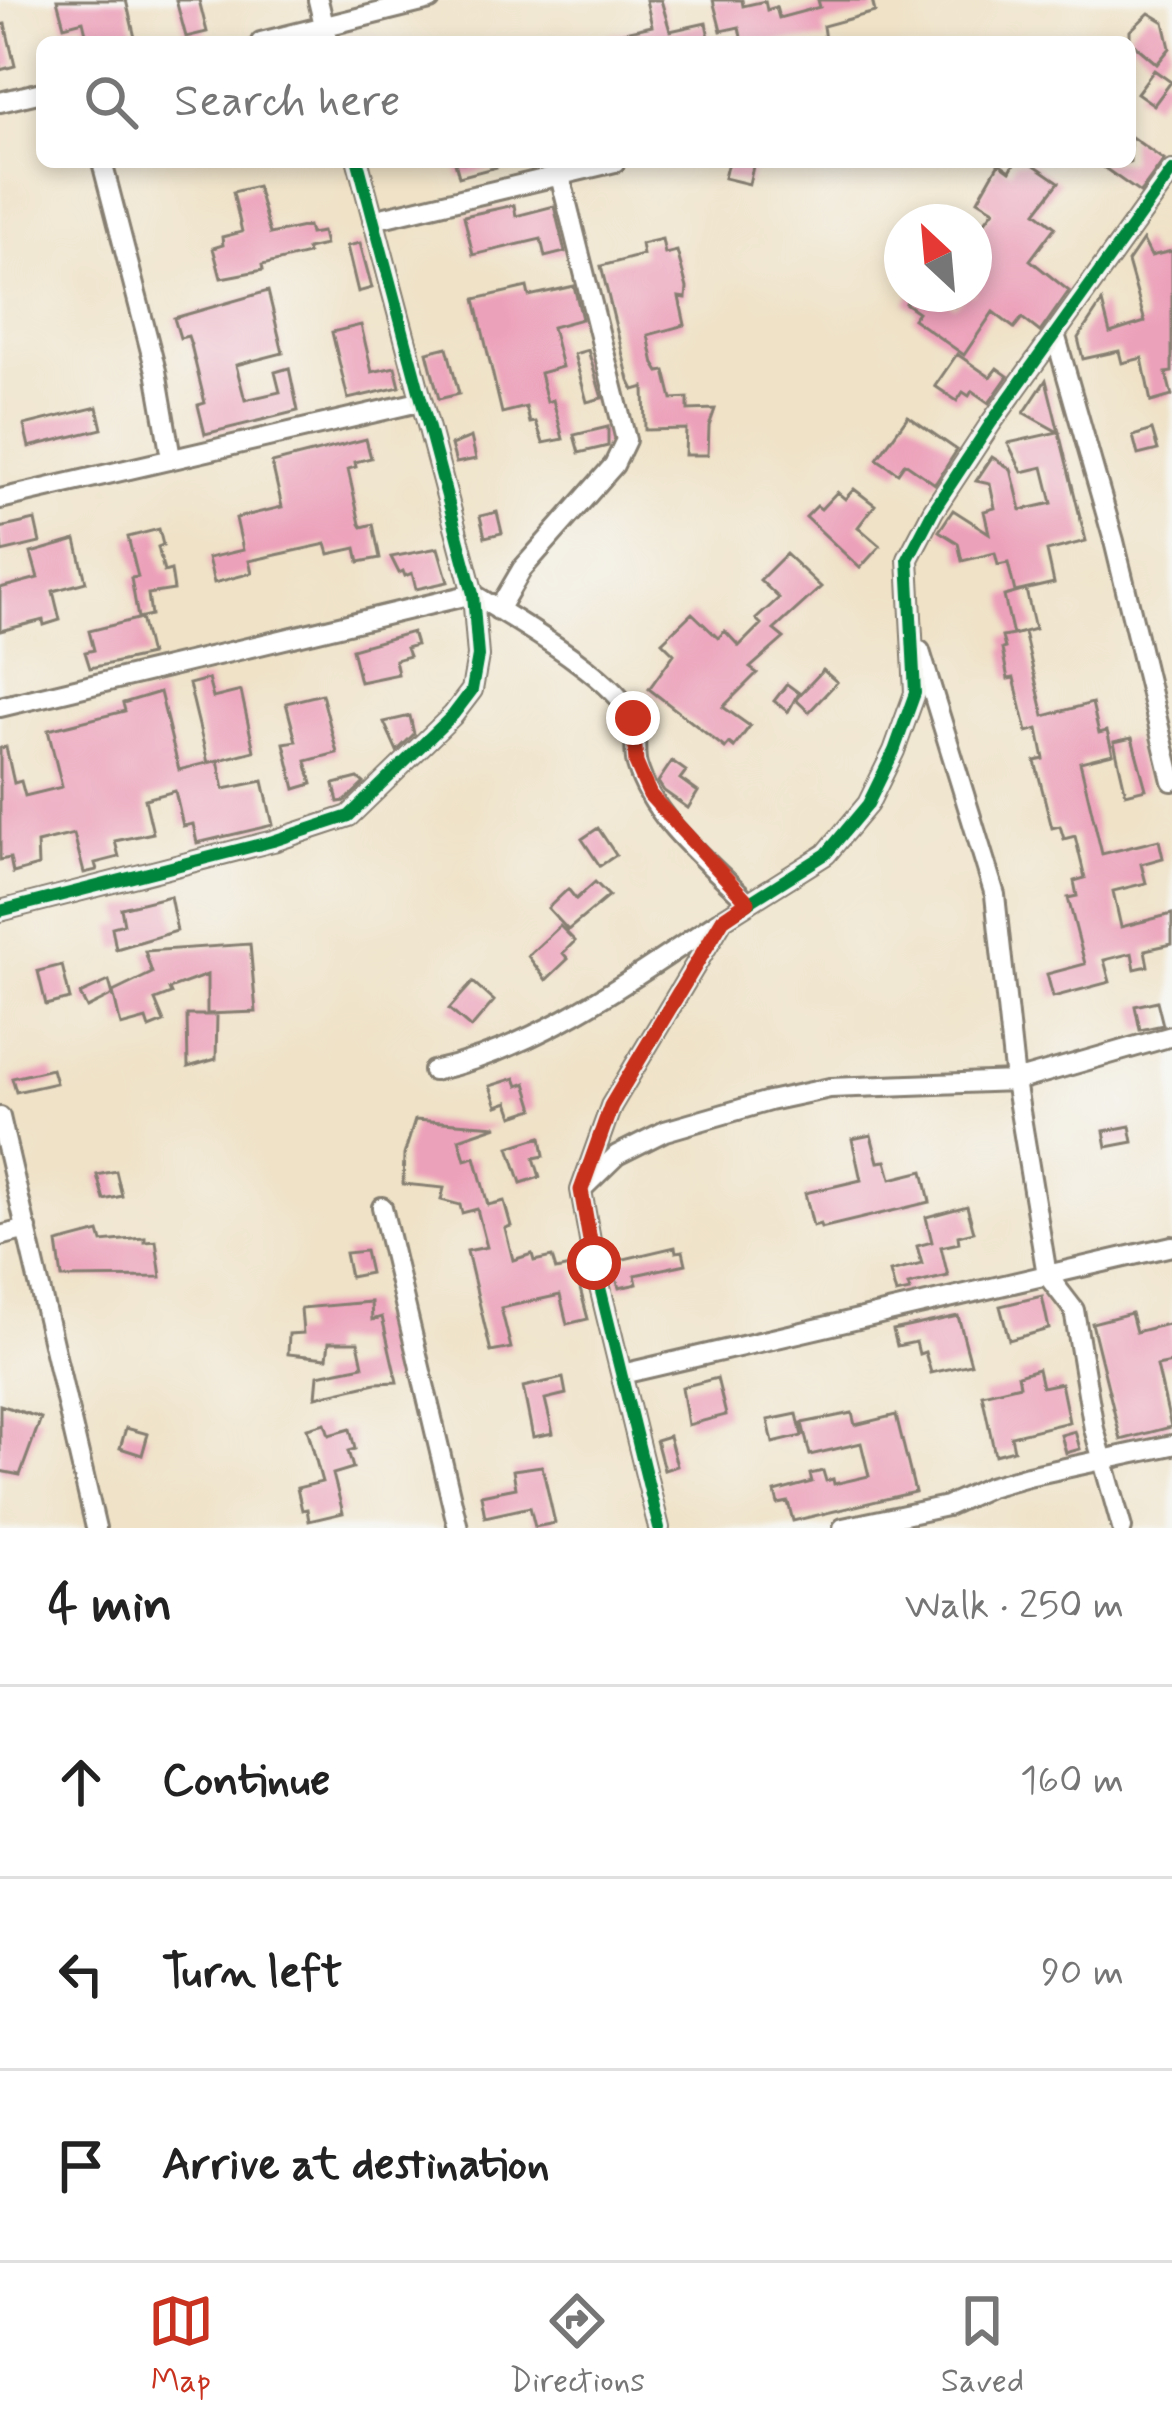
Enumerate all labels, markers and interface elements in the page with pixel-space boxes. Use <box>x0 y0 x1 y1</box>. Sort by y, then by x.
search box <box>36 36 1136 168</box>
icon: search <box>78 69 144 135</box>
text: Search here <box>174 73 401 132</box>
north arrow <box>884 204 992 312</box>
route end <box>606 691 660 745</box>
route start <box>567 1236 621 1290</box>
text: 4 min <box>48 1573 172 1639</box>
text: Walk · 250 m <box>905 1581 1124 1632</box>
icon: ahead <box>48 1749 114 1815</box>
text: Continue <box>162 1752 330 1811</box>
text: 160 m <box>1020 1756 1124 1807</box>
icon: left <box>48 1941 114 2007</box>
text: Turn left <box>162 1944 342 2003</box>
text: 90 m <box>1041 1948 1124 1999</box>
icon: arrive <box>48 2133 114 2199</box>
text: Arrive at destination <box>162 2136 550 2195</box>
tab: Map <box>148 2288 214 2404</box>
tab: Directions <box>509 2288 645 2404</box>
tab: Saved <box>941 2288 1024 2404</box>

